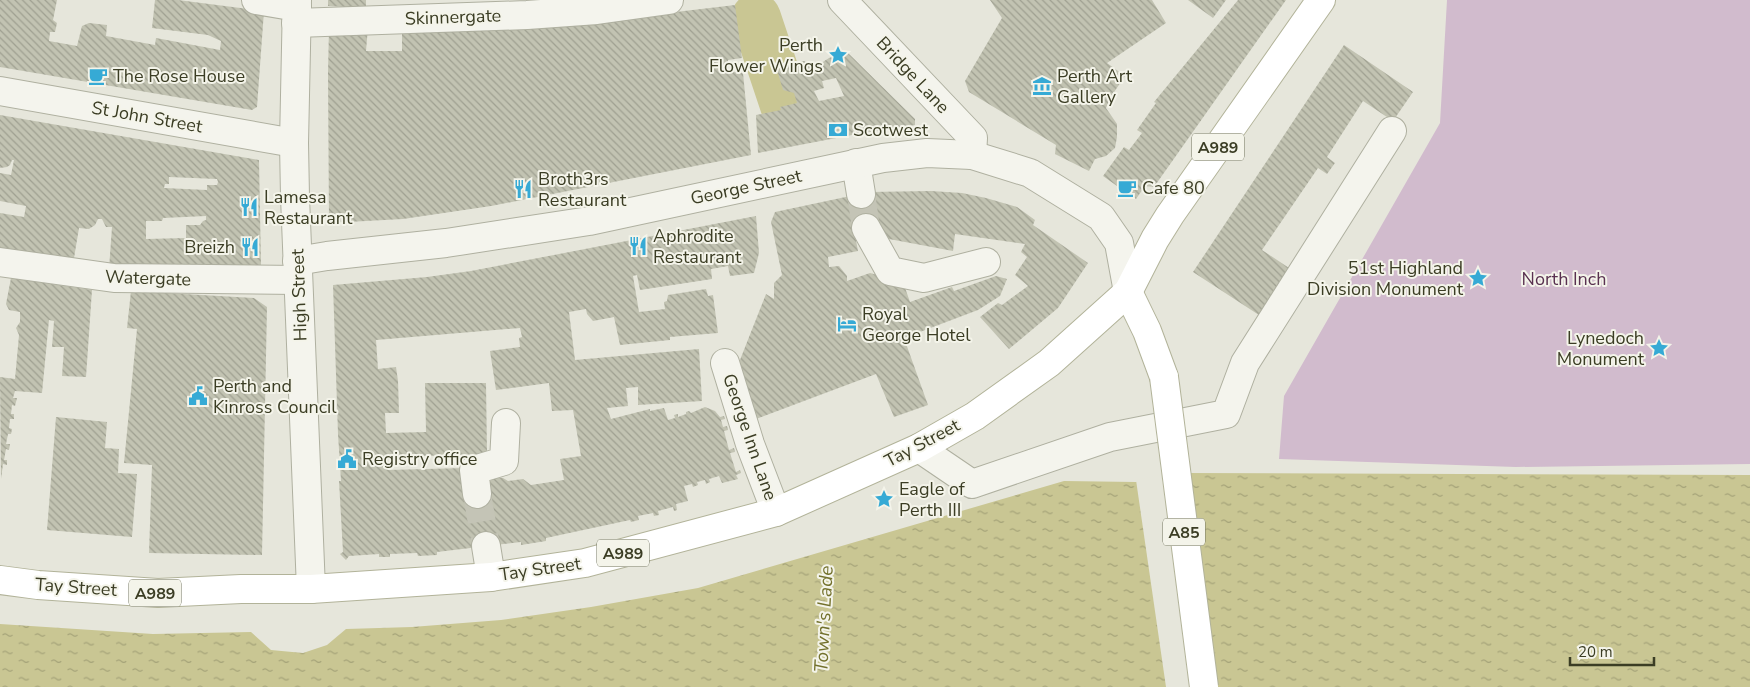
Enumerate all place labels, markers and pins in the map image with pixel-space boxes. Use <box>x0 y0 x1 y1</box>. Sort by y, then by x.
place label: Perth Flower Wings <box>709 33 823 78</box>
place icon: Perth Flower Wings <box>827 44 849 66</box>
place label: The Rose House <box>113 64 245 88</box>
place label: Perth Art Gallery <box>1057 64 1133 109</box>
cafe icon: The Rose House <box>87 65 109 87</box>
museum icon: Perth Art Gallery <box>1031 75 1053 97</box>
place label: Scotwest <box>853 118 929 142</box>
bank icon: Scotwest <box>827 119 849 141</box>
place label: Broth3rs Restaurant <box>538 167 627 212</box>
place label: Cafe 80 <box>1142 176 1205 200</box>
cafe icon: Cafe 80 <box>1116 177 1138 199</box>
restaurant icon: Broth3rs Restaurant <box>512 178 534 200</box>
place label: Lamesa Restaurant <box>264 185 353 230</box>
restaurant icon: Lamesa Restaurant <box>238 196 260 218</box>
place label: Aphrodite Restaurant <box>653 224 742 269</box>
place label: Breizh <box>184 235 235 259</box>
restaurant icon: Aphrodite Restaurant <box>627 235 649 257</box>
restaurant icon: Breizh <box>239 236 261 258</box>
place label: 51st Highland Division Monument <box>1307 256 1464 301</box>
place icon: 51st Highland Division Monument <box>1467 267 1489 289</box>
place label: Royal George Hotel <box>862 302 971 347</box>
hotel icon: Royal George Hotel <box>836 313 858 335</box>
place label: Lynedoch Monument <box>1557 326 1645 371</box>
place icon: Lynedoch Monument <box>1648 337 1670 359</box>
place label: Perth and Kinross Council <box>213 374 337 419</box>
public building icon: Perth and Kinross Council <box>187 385 209 407</box>
place label: Registry office <box>362 447 477 471</box>
public building icon: Registry office <box>336 448 358 470</box>
place label: Eagle of Perth III <box>899 477 966 522</box>
place icon: Eagle of Perth III <box>873 488 895 510</box>

